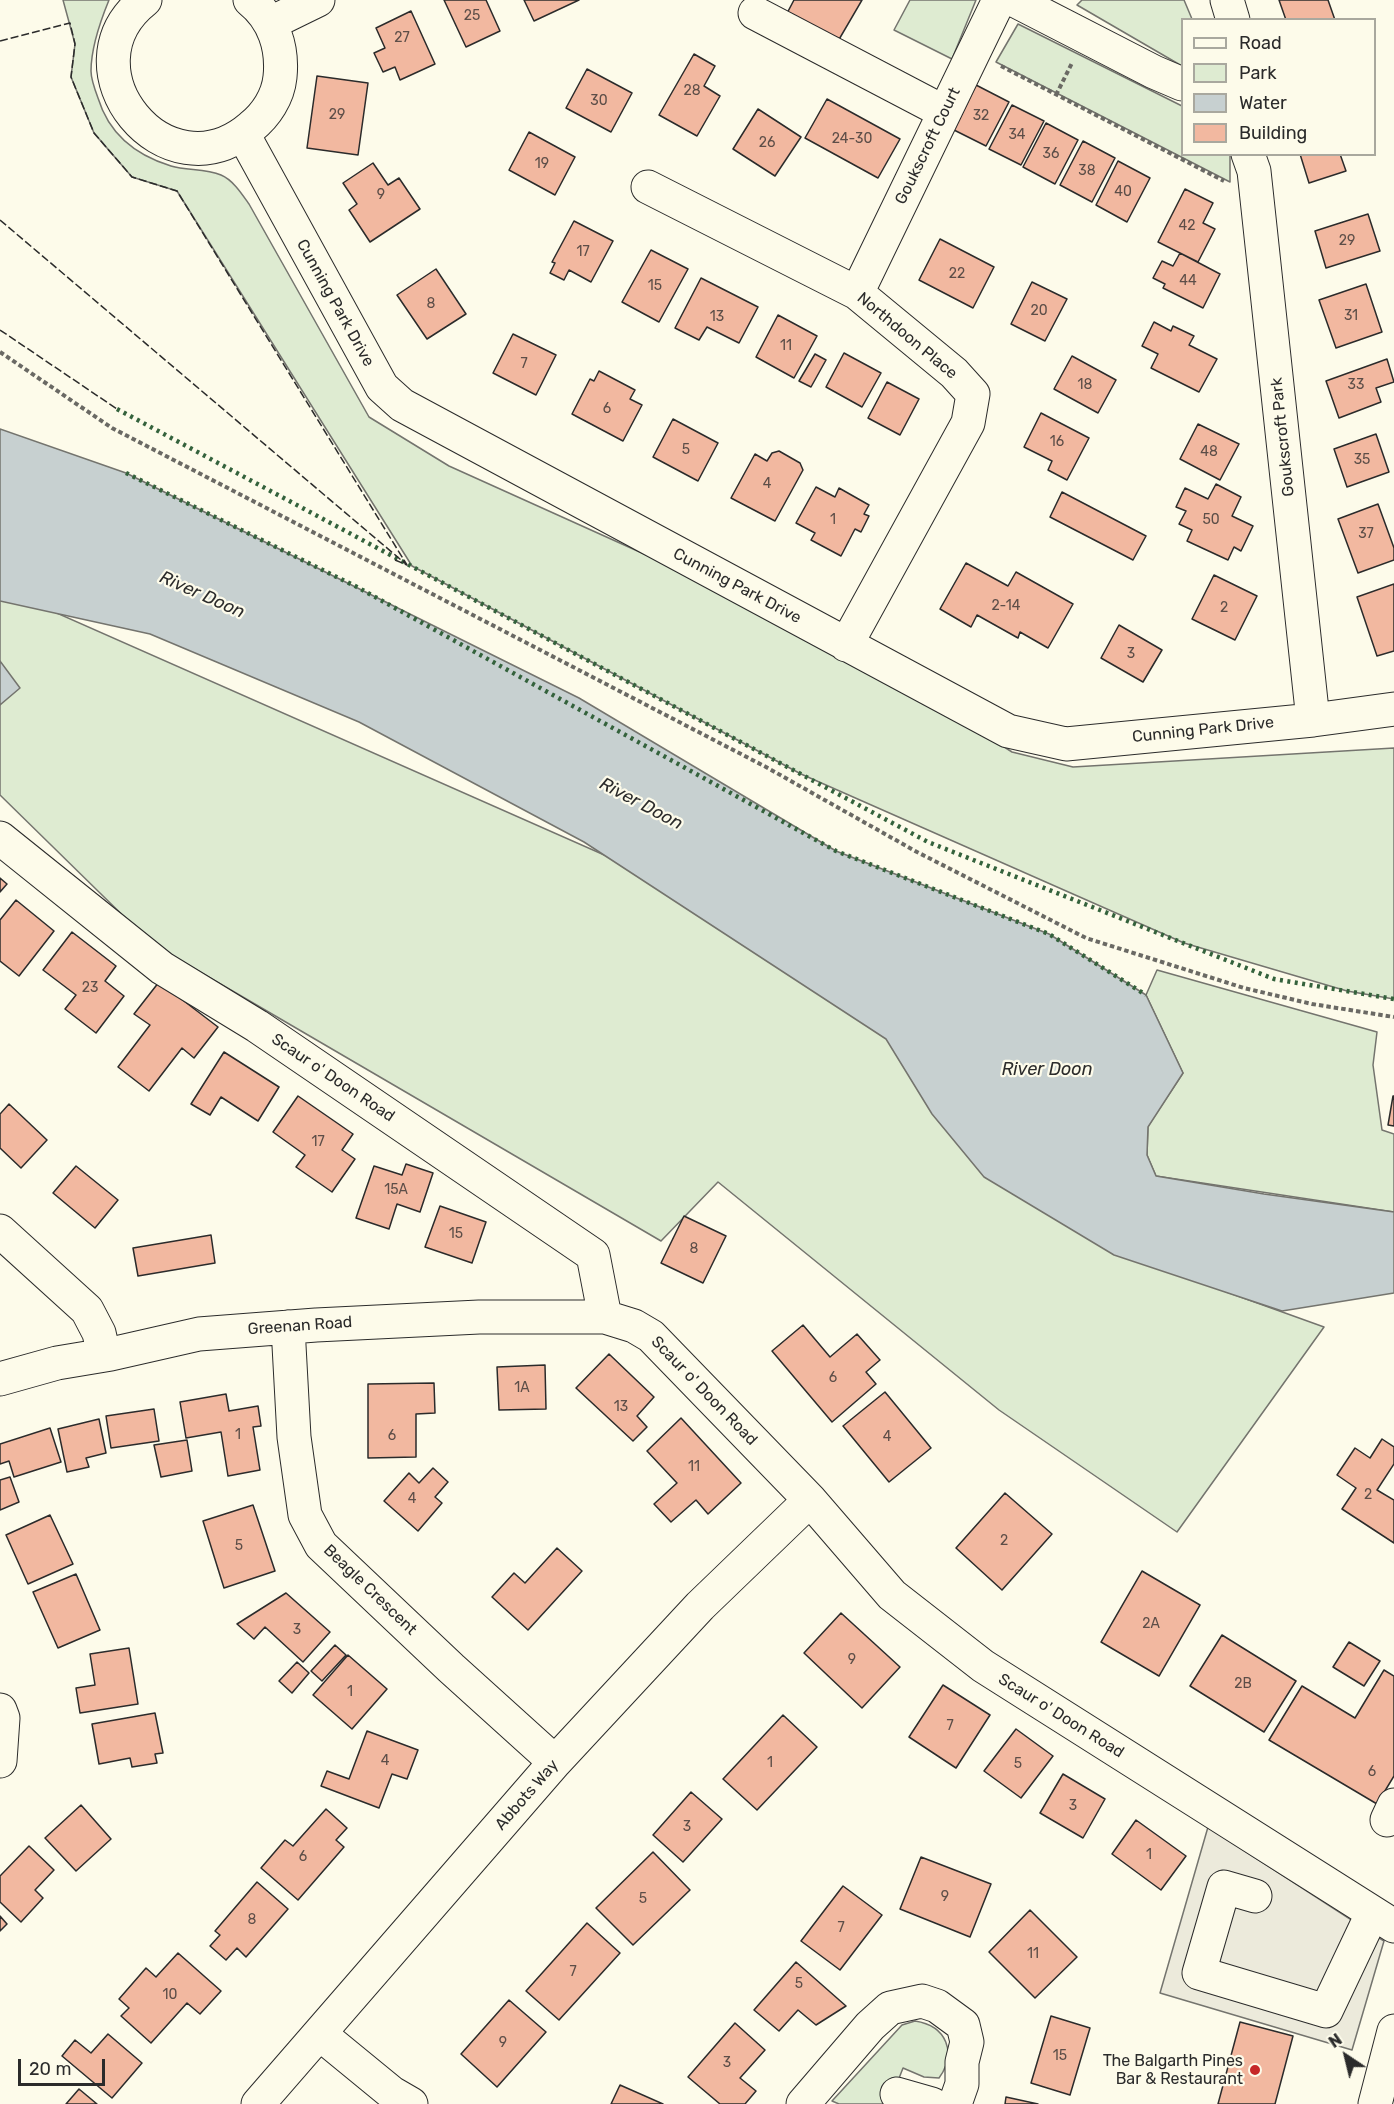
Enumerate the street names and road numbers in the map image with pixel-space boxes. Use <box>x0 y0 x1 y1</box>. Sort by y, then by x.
street label: Goukscroft Court <box>891 84 965 208</box>
street label: Cunning Park Drive <box>292 236 378 370</box>
street label: Northdoon Place <box>853 289 961 383</box>
street label: Goukscroft Park <box>1267 377 1299 497</box>
street label: Cunning Park Drive <box>670 544 804 628</box>
street label: Cunning Park Drive <box>1131 713 1275 747</box>
street label: Scaur o' Doon Road <box>268 1030 398 1126</box>
street label: Greenan Road <box>247 1313 353 1339</box>
street label: Scaur o' Doon Road <box>647 1332 761 1450</box>
street label: Beagle Crescent <box>319 1541 421 1639</box>
street label: Scaur o' Doon Road <box>995 1670 1127 1762</box>
street label: Abbots Way <box>491 1756 563 1834</box>

